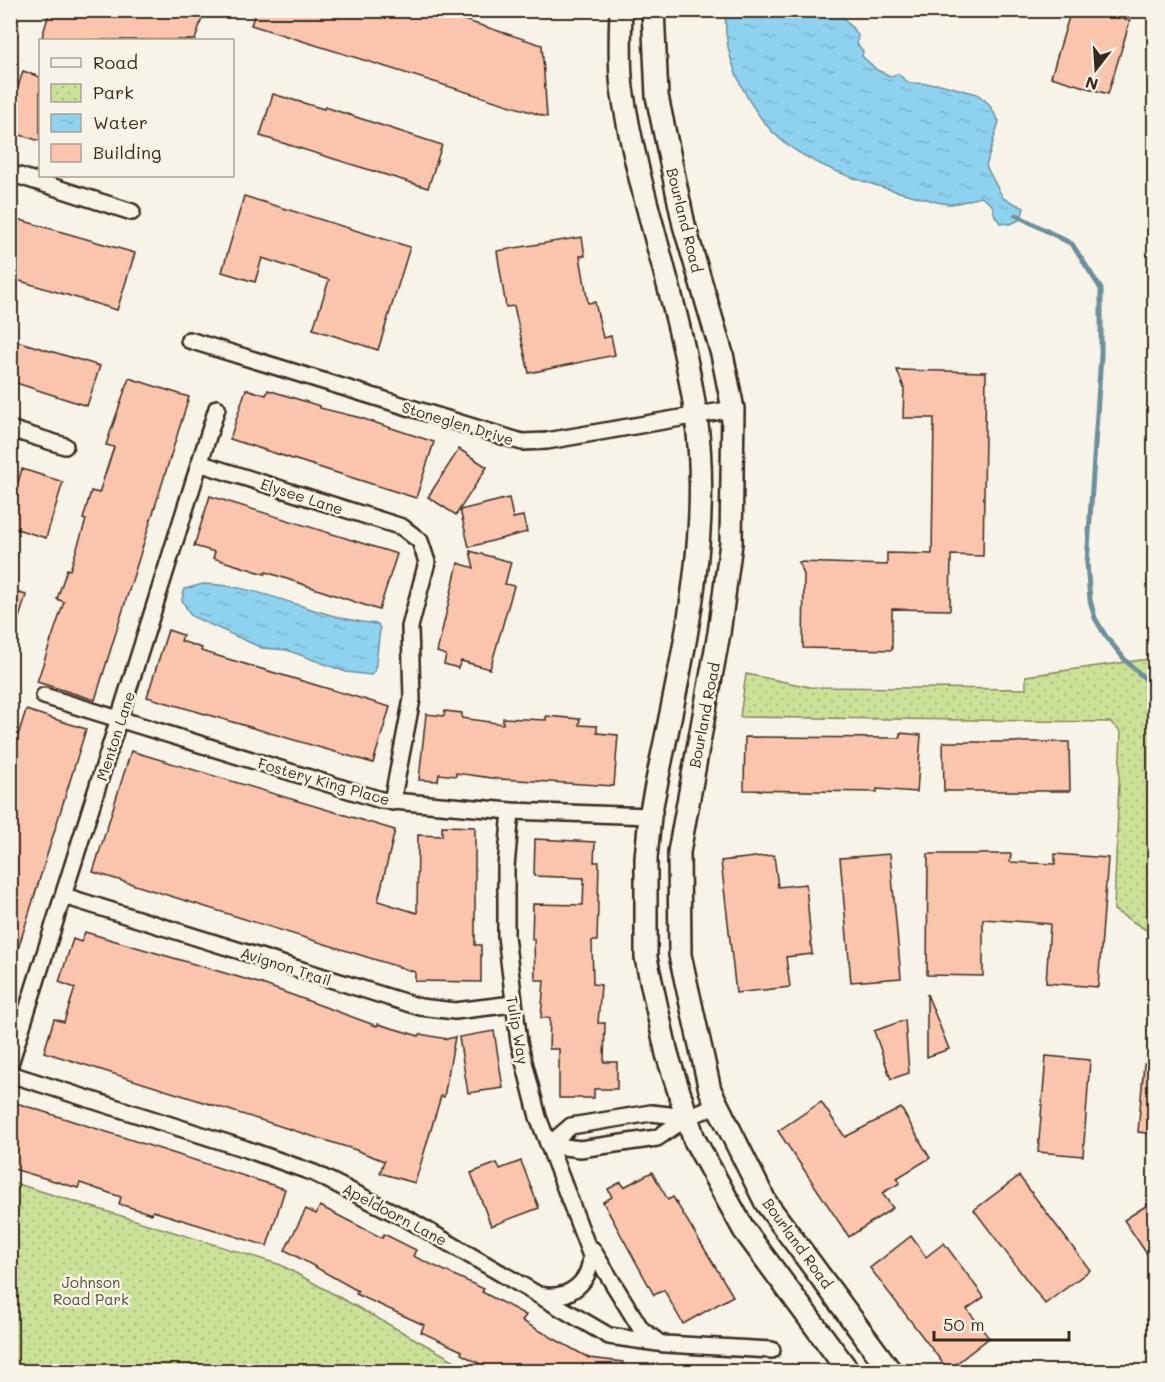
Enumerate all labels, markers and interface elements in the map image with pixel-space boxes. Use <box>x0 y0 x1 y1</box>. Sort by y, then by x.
legend <box>39 39 234 177</box>
north arrow <box>1066 39 1126 99</box>
text: Road <box>93 50 138 74</box>
text: N <box>1083 72 1100 96</box>
text: Park <box>93 80 134 104</box>
text: Water <box>93 110 148 134</box>
text: Building <box>93 140 161 164</box>
street label: Bourland Road <box>662 166 708 274</box>
street label: Stoneglen Drive <box>400 396 516 450</box>
street label: Elysee Lane <box>258 473 346 519</box>
street label: Bourland Road <box>684 661 724 769</box>
street label: Menton Lane <box>91 689 139 783</box>
street label: Fostery King Place <box>256 753 392 809</box>
street label: Avignon Trail <box>238 942 334 990</box>
street label: Tulip Way <box>502 994 534 1066</box>
street label: Apeldoorn Lane <box>339 1178 451 1250</box>
street label: Bourland Road <box>758 1194 838 1292</box>
park label: Johnson Road Park <box>53 1272 129 1309</box>
scale bar <box>934 1304 1069 1342</box>
text: 50 m <box>943 1312 985 1336</box>

